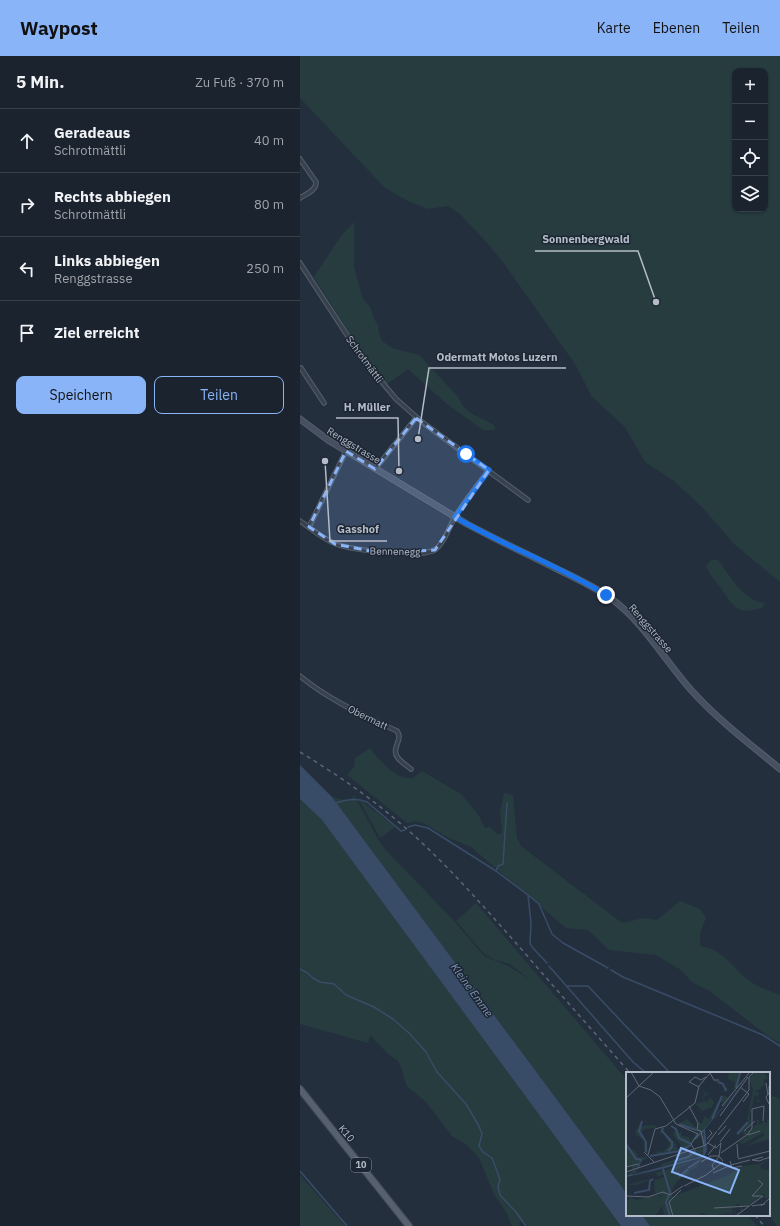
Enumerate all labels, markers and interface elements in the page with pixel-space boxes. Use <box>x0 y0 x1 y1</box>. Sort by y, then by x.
text: Waypost <box>20 16 98 40</box>
text: Karte <box>597 19 631 37</box>
text: Ebenen <box>653 19 700 37</box>
text: Teilen <box>722 19 760 37</box>
map controls <box>732 68 768 212</box>
button: + <box>732 68 768 104</box>
text: 5 Min. <box>16 71 64 93</box>
text: Zu Fuß · 370 m <box>195 74 284 91</box>
button: − <box>732 104 768 140</box>
text: Geradeaus <box>54 123 130 142</box>
icon: ahead <box>16 130 38 152</box>
text: 40 m <box>254 132 284 149</box>
button: locate <box>732 140 768 176</box>
text: Schrotmättli <box>54 142 126 159</box>
button: layers <box>732 176 768 212</box>
text: Rechts abbiegen <box>54 187 171 206</box>
icon: right <box>16 194 38 216</box>
text: 80 m <box>254 196 284 213</box>
text: Schrotmättli <box>54 206 126 223</box>
callout: Sonnenbergwald <box>535 228 638 251</box>
text: Sonnenbergwald <box>542 232 630 246</box>
text: Links abbiegen <box>54 251 160 270</box>
icon: left <box>16 258 38 280</box>
text: 250 m <box>246 260 284 277</box>
text: Renggstrasse <box>54 270 133 287</box>
icon: arrive <box>16 322 38 344</box>
text: Ziel erreicht <box>54 323 140 342</box>
street label: Schrotmättli <box>343 333 386 386</box>
callout: Odermatt Motos Luzern <box>429 345 566 368</box>
text: Odermatt Motos Luzern <box>437 350 557 364</box>
button: Speichern <box>16 376 146 414</box>
button: Teilen <box>154 376 284 414</box>
callout: H. Müller <box>336 395 398 418</box>
text: H. Müller <box>344 400 391 414</box>
street label: Renggstrasse <box>324 424 383 467</box>
route start <box>457 445 475 463</box>
callout: Gasshof <box>330 518 387 541</box>
text: Gasshof <box>337 522 379 536</box>
street label: Bennenegg <box>370 545 421 558</box>
route end <box>597 586 615 604</box>
street label: Renggstrasse <box>626 601 676 656</box>
street label: Obermatt <box>346 702 390 733</box>
water label: Kleine Emme <box>448 960 496 1020</box>
inset map <box>626 1072 770 1216</box>
street label: K10 <box>336 1122 357 1145</box>
road number: 10 <box>351 1158 371 1172</box>

